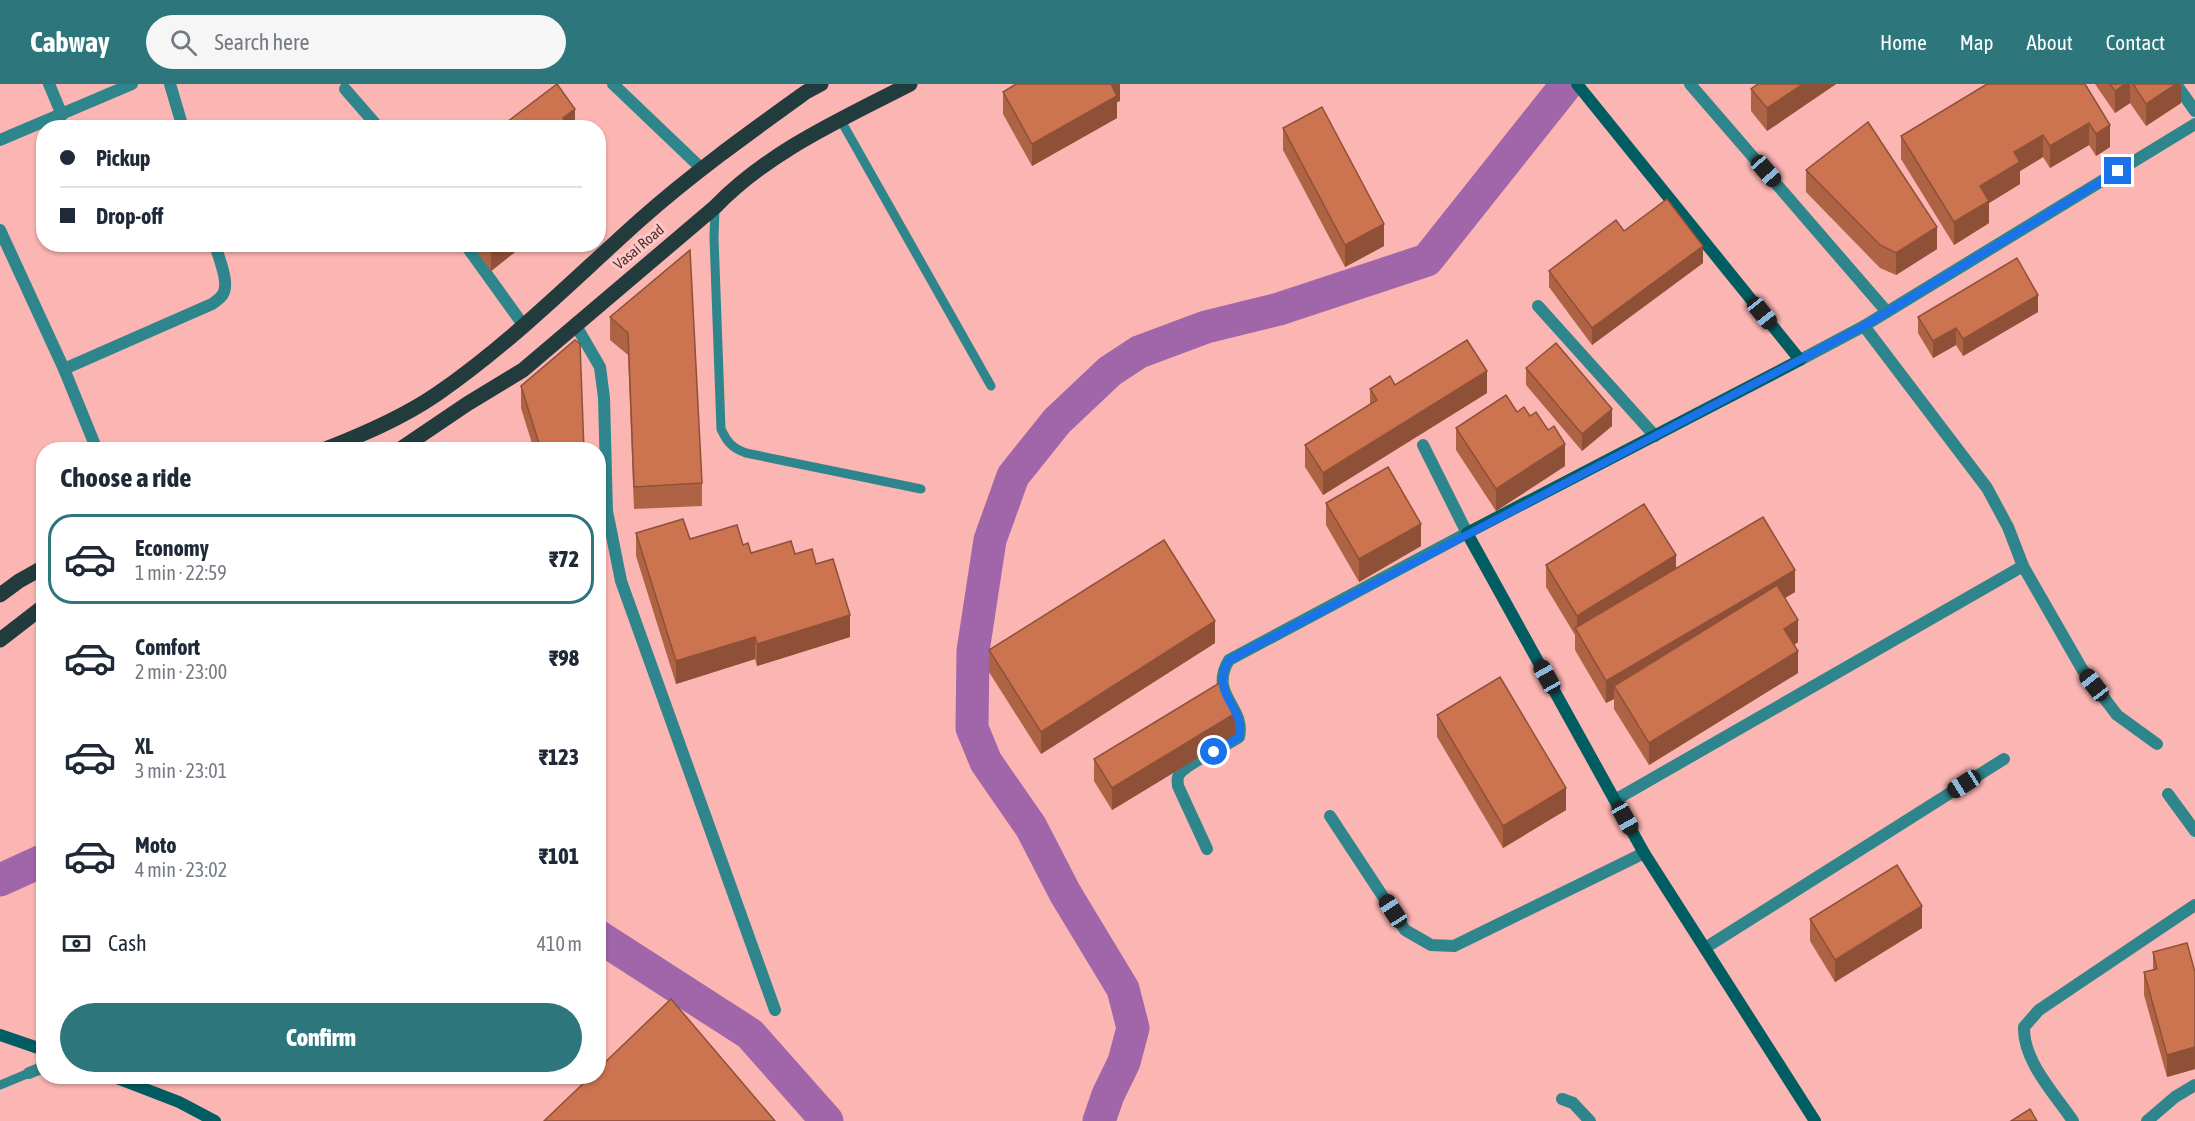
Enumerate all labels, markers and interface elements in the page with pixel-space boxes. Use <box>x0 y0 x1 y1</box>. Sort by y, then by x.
search box <box>146 15 566 69</box>
text: Cabway <box>30 26 110 58</box>
icon: search <box>167 26 200 59</box>
text: Search here <box>215 29 310 55</box>
text: Home <box>1880 30 1927 54</box>
text: Map <box>1960 30 1994 54</box>
text: About <box>2027 30 2073 54</box>
text: Contact <box>2106 30 2165 54</box>
text: Pickup <box>96 145 151 171</box>
car <box>1747 152 1785 190</box>
route end <box>2104 157 2131 184</box>
text: Drop-off <box>96 203 163 229</box>
street label: Vasai Road <box>610 221 667 273</box>
car <box>1744 293 1780 333</box>
text: Choose a ride <box>60 462 192 493</box>
icon: car <box>63 532 117 586</box>
text: Economy <box>135 535 209 561</box>
text: ₹72 <box>549 546 579 572</box>
text: 1 min · 22:59 <box>135 561 227 584</box>
icon: car <box>63 631 117 685</box>
text: Comfort <box>135 634 200 660</box>
text: ₹98 <box>549 645 579 671</box>
car <box>1530 657 1564 697</box>
text: 2 min · 23:00 <box>135 660 227 683</box>
car <box>2076 665 2112 705</box>
icon: car <box>63 730 117 784</box>
text: XL <box>135 733 153 759</box>
route start <box>1200 738 1227 765</box>
text: ₹123 <box>539 744 579 770</box>
text: 3 min · 23:01 <box>135 759 227 782</box>
car <box>1944 767 1984 801</box>
car <box>1608 798 1642 838</box>
icon: car <box>63 829 117 883</box>
text: Moto <box>135 832 177 858</box>
text: ₹101 <box>539 843 579 869</box>
text: 4 min · 23:02 <box>135 858 227 881</box>
car <box>1376 891 1410 931</box>
icon: cash <box>60 927 93 960</box>
text: Cash <box>108 930 147 956</box>
text: 410 m <box>537 932 582 955</box>
button: Confirm <box>60 1003 582 1072</box>

